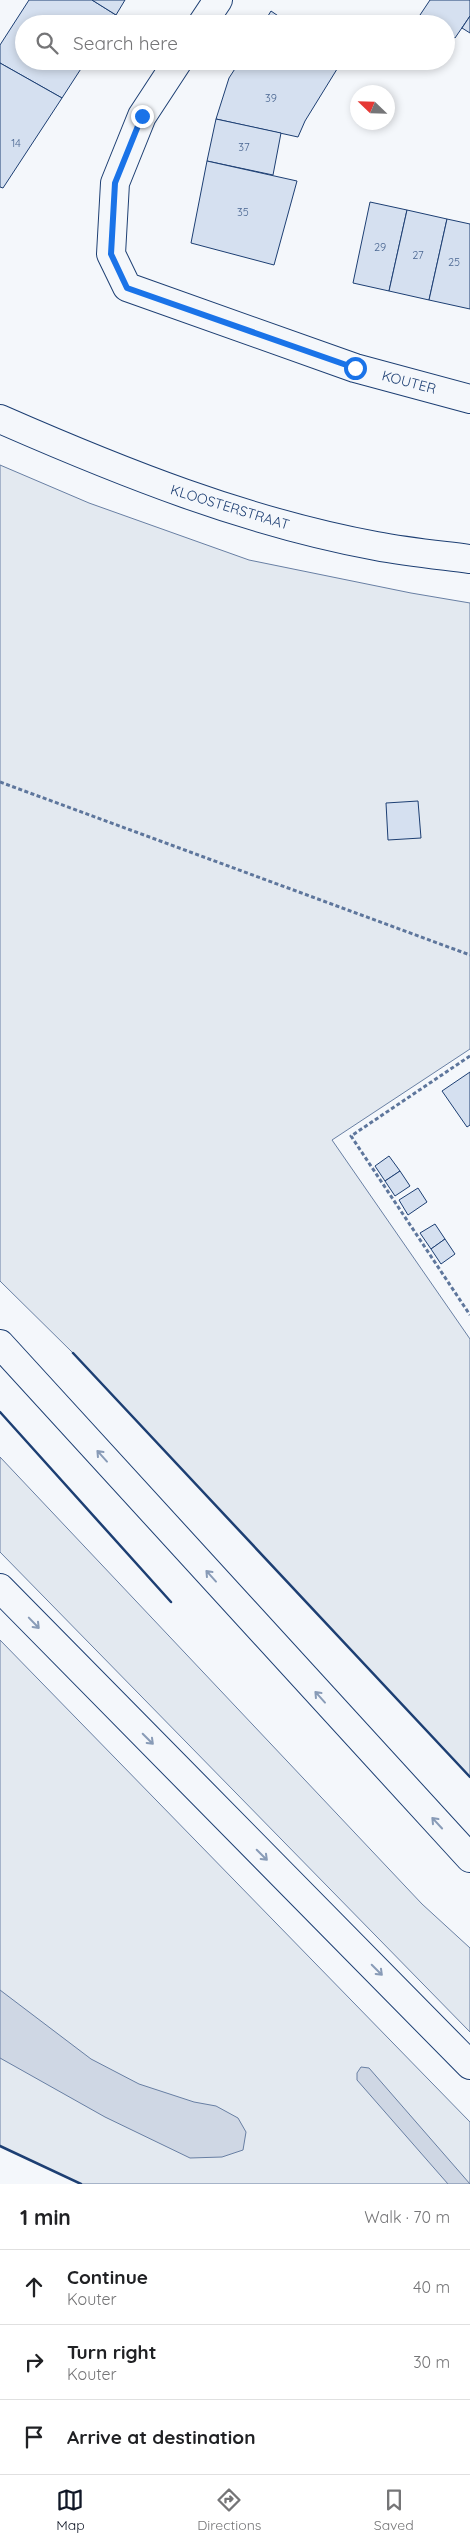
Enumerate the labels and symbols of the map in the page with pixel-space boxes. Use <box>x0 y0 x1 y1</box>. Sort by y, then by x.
north arrow <box>350 85 395 130</box>
house number: 39 <box>265 91 277 105</box>
route end <box>131 105 154 128</box>
house number: 14 <box>11 136 21 150</box>
house number: 37 <box>238 140 250 154</box>
house number: 35 <box>237 205 249 219</box>
house number: 29 <box>374 240 386 254</box>
house number: 27 <box>412 248 424 262</box>
house number: 25 <box>448 255 460 269</box>
route start <box>344 357 367 380</box>
street label: KOUTER <box>380 366 438 398</box>
street label: KLOOSTERSTRAAT <box>168 480 292 534</box>
one-way arrow <box>96 1449 108 1462</box>
one-way arrow <box>205 1570 217 1583</box>
one-way arrow <box>28 1617 40 1630</box>
one-way arrow <box>315 1690 326 1703</box>
one-way arrow <box>142 1733 154 1745</box>
one-way arrow <box>431 1816 443 1829</box>
one-way arrow <box>256 1848 268 1860</box>
one-way arrow <box>371 1964 383 1976</box>

